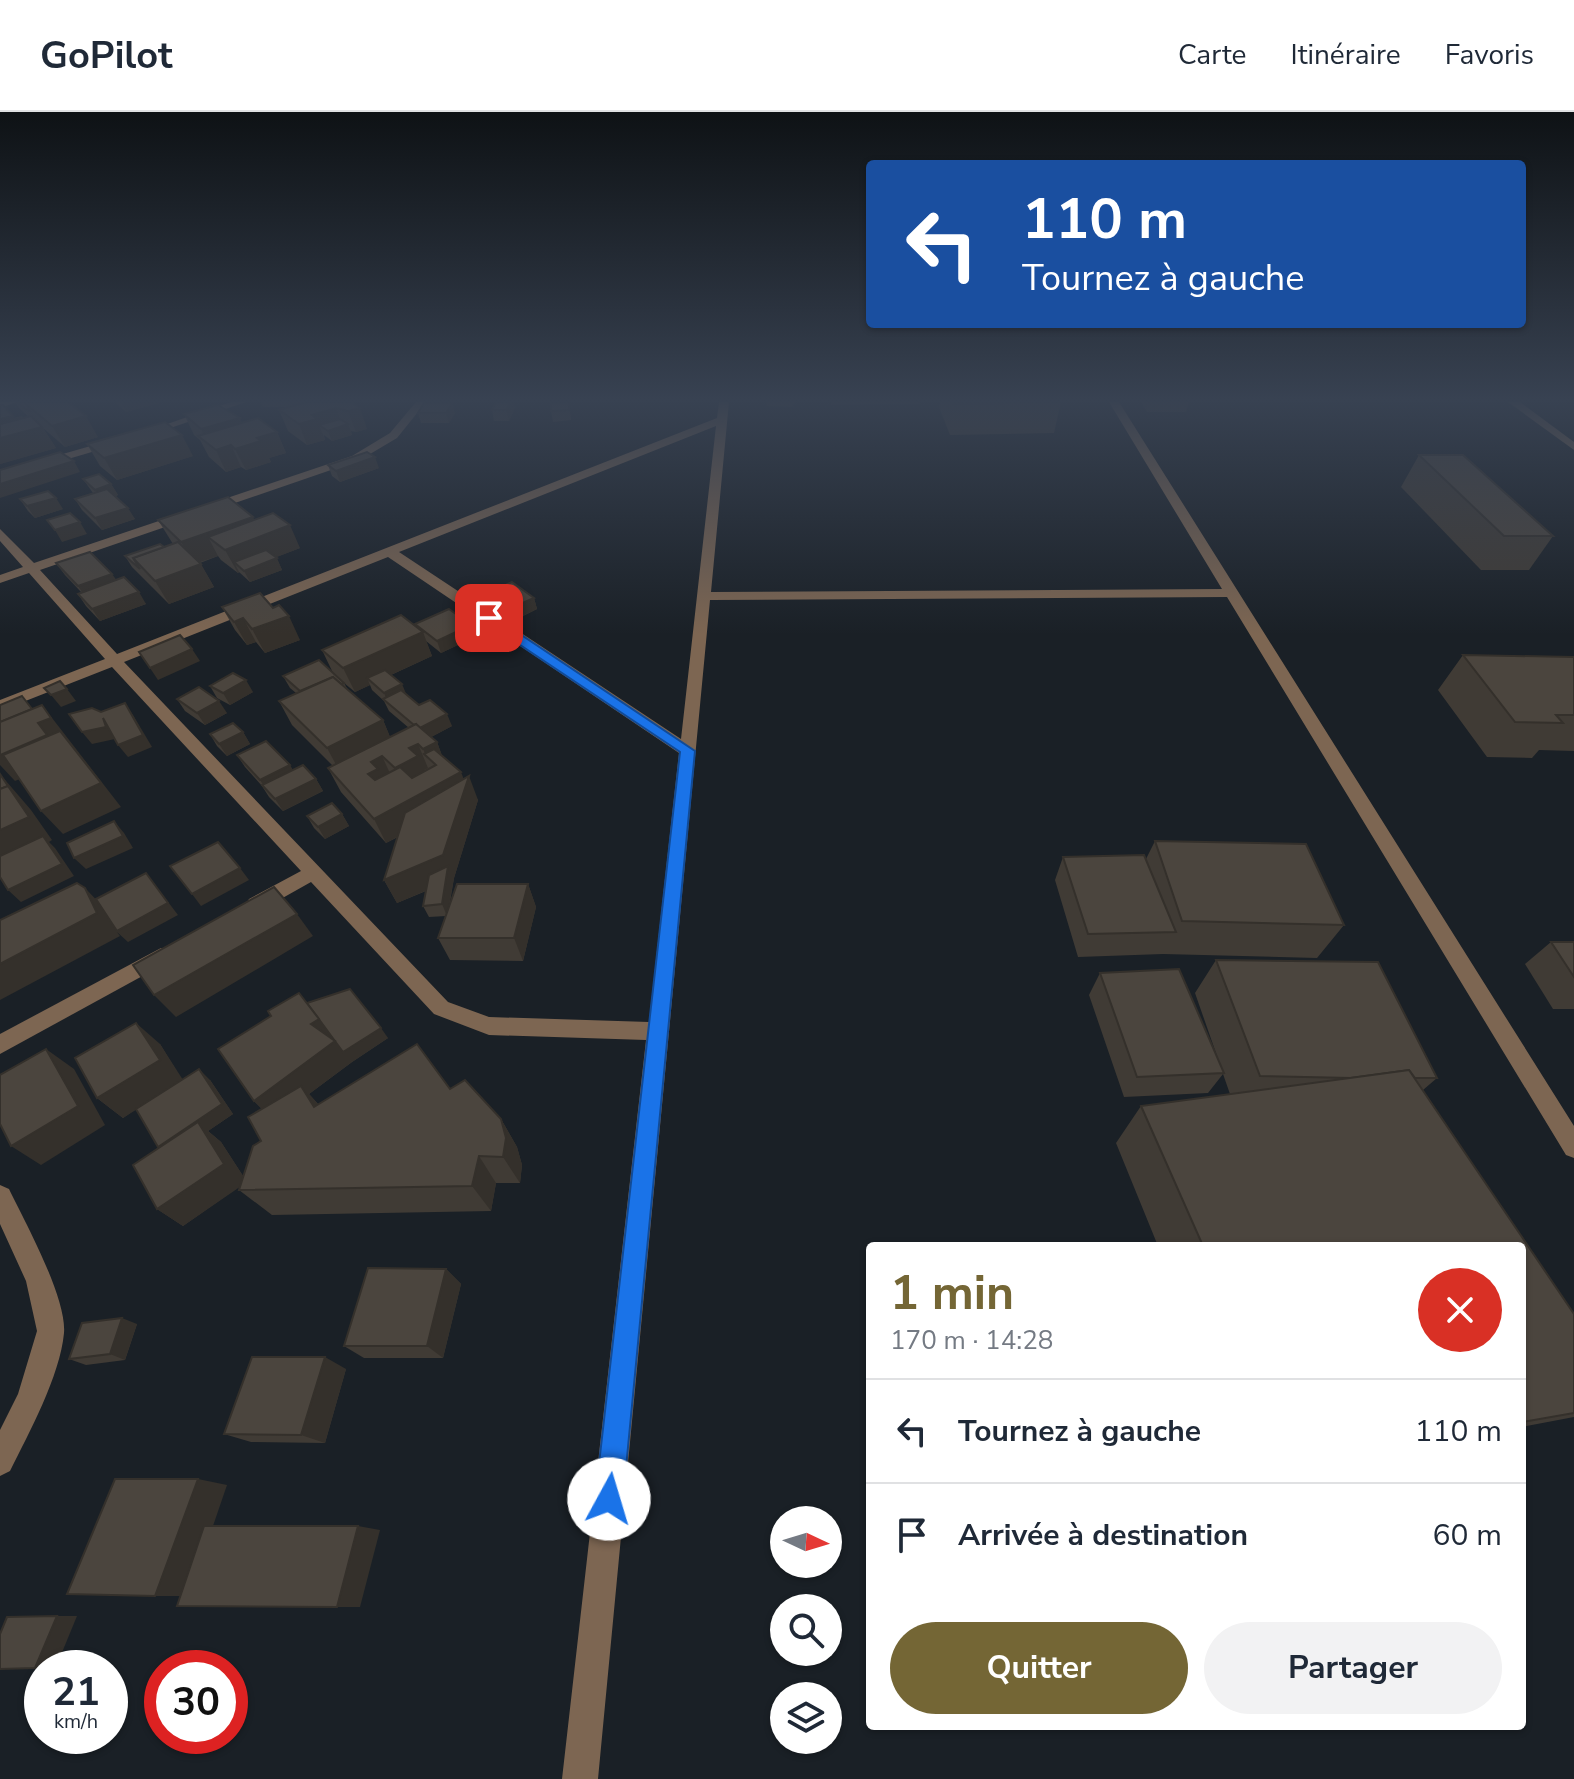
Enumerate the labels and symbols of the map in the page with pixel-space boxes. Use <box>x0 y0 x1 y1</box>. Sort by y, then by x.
pin <box>455 584 523 652</box>
position arrow <box>567 1457 651 1541</box>
north arrow <box>770 1506 842 1578</box>
speed limit sign: 30 <box>144 1650 248 1754</box>

